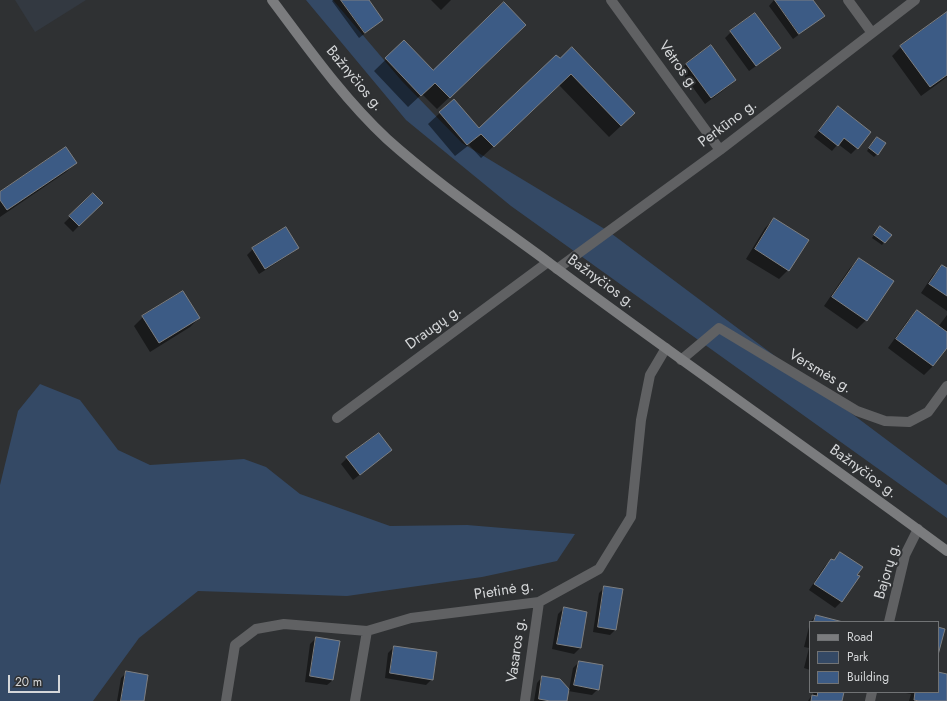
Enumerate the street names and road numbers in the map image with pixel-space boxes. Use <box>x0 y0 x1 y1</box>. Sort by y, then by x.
street label: Vėtros g. <box>654 38 702 94</box>
street label: Bažnyčios g. <box>322 43 386 115</box>
street label: Perkūno g. <box>695 96 761 152</box>
street label: Bažnyčios g. <box>564 251 638 313</box>
street label: Draugų g. <box>403 302 465 354</box>
street label: Versmės g. <box>785 346 855 398</box>
street label: Bažnyčios g. <box>826 441 900 503</box>
street label: Bajorų g. <box>871 541 905 601</box>
street label: Pietinė g. <box>473 577 535 605</box>
street label: Vasaros g. <box>504 616 530 684</box>

